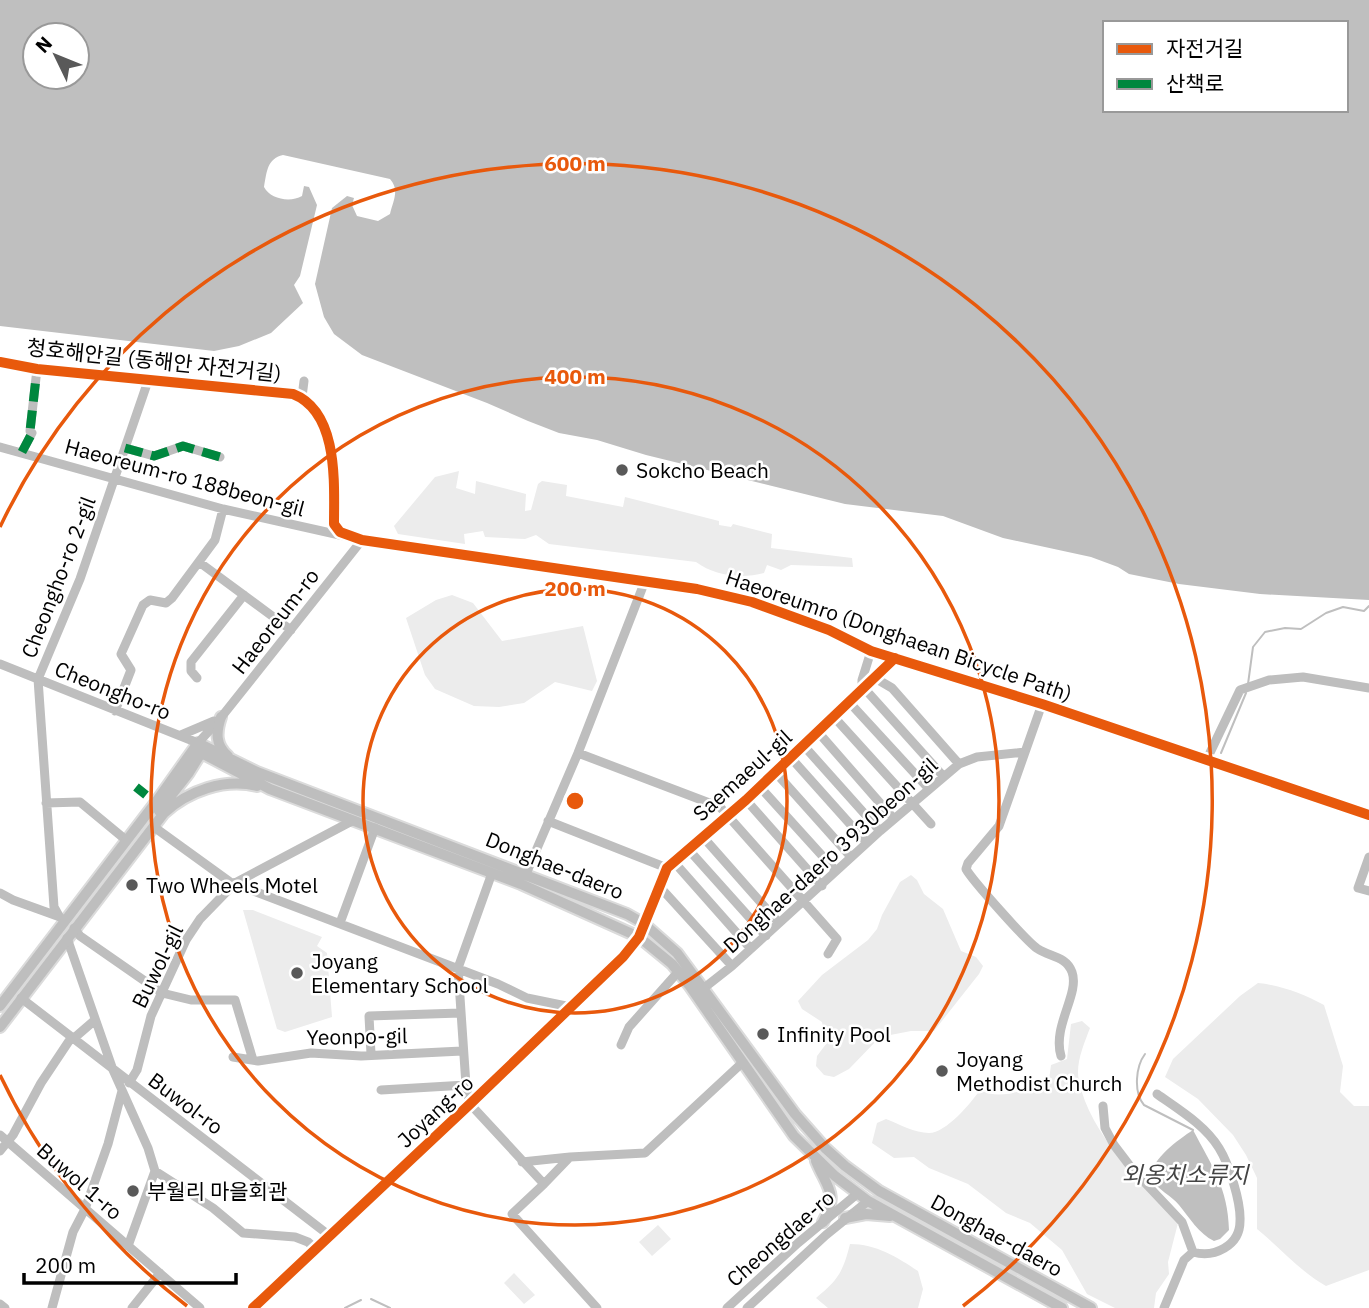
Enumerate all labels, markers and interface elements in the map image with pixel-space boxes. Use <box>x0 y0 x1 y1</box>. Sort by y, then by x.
north arrow <box>21 21 91 91</box>
legend <box>1103 21 1348 112</box>
text: N <box>30 31 57 58</box>
text: 자전거길 <box>1166 34 1243 62</box>
text: 산책로 <box>1166 69 1224 97</box>
text: 600 m <box>544 149 606 177</box>
street label: 청호해안길 (동해안 자전거길) <box>25 333 283 387</box>
text: 400 m <box>544 362 606 390</box>
street label: Haeoreum-ro 188beon-gil <box>62 432 308 523</box>
place label: Sokcho Beach <box>636 456 769 484</box>
marker: Sokcho Beach <box>614 462 630 478</box>
street label: Cheongho-ro 2-gil <box>14 492 102 662</box>
street label: Haeoreumro (Donghaean Bicycle Path) <box>722 562 1076 708</box>
street label: Haeoreum-ro <box>225 563 325 679</box>
text: 200 m <box>544 574 606 602</box>
street label: Cheongho-ro <box>51 654 175 726</box>
street label: Saemaeul-gil <box>687 723 798 827</box>
street label: Donghae-daero 3930beon-gil <box>717 751 944 959</box>
centre of rings <box>563 789 587 813</box>
street label: Donghae-daero <box>482 825 628 905</box>
place label: Two Wheels Motel <box>146 871 318 899</box>
marker: Two Wheels Motel <box>124 877 140 893</box>
street label: Buwol-gil <box>125 919 189 1012</box>
place label: Joyang Elementary School <box>311 947 488 999</box>
marker: Joyang Elementary School <box>289 965 305 981</box>
place label: Infinity Pool <box>777 1020 891 1048</box>
street label: Yeonpo-gil <box>306 1021 408 1051</box>
marker: Infinity Pool <box>755 1026 771 1042</box>
place label: Joyang Methodist Church <box>956 1045 1122 1097</box>
marker: Joyang Methodist Church <box>934 1063 950 1079</box>
street label: Buwol-ro <box>143 1066 229 1140</box>
street label: Joyang-ro <box>391 1069 479 1153</box>
street label: Buwol 1-ro <box>31 1136 129 1226</box>
water label: 외옹치소류지 <box>1122 1159 1250 1189</box>
place label: 부월리 마을회관 <box>147 1177 287 1205</box>
marker: 부월리 마을회관 <box>125 1183 141 1199</box>
street label: Cheongdae-ro <box>720 1183 840 1293</box>
street label: Donghae-daero <box>926 1187 1068 1283</box>
scale bar <box>24 1242 236 1286</box>
text: 200 m <box>35 1251 96 1279</box>

